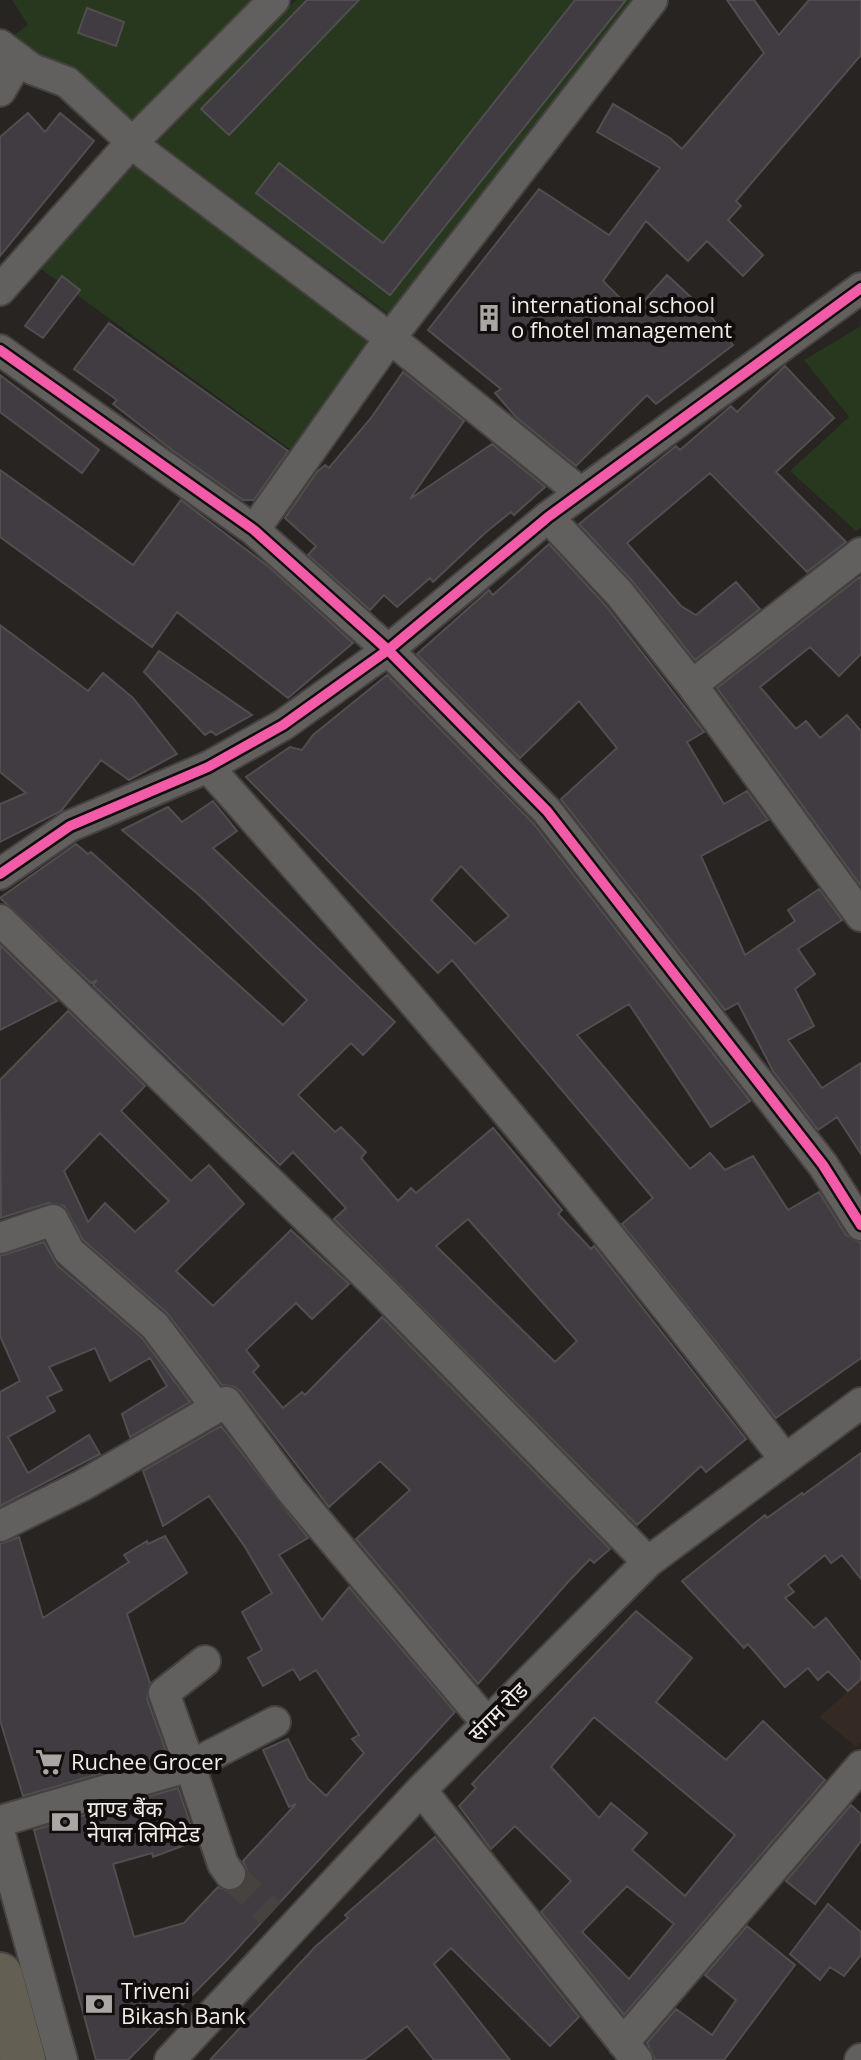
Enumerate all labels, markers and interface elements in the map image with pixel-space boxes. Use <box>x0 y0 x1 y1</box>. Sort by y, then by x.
place label: international school o fhotel management <box>511 289 732 344</box>
building icon: international school o fhotel management <box>474 303 504 333</box>
street label: संगम रोड <box>461 1675 534 1748</box>
place label: Ruchee Grocer <box>71 1746 223 1776</box>
supermarket icon: Ruchee Grocer <box>34 1747 64 1777</box>
place label: ग्राण्ड बैंक नेपाल लिमिटेड <box>87 1793 201 1848</box>
bank icon: ग्राण्ड बैंक नेपाल लिमिटेड <box>50 1807 80 1837</box>
place label: Triveni Bikash Bank <box>121 1975 246 2030</box>
bank icon: Triveni Bikash Bank <box>84 1989 114 2019</box>

